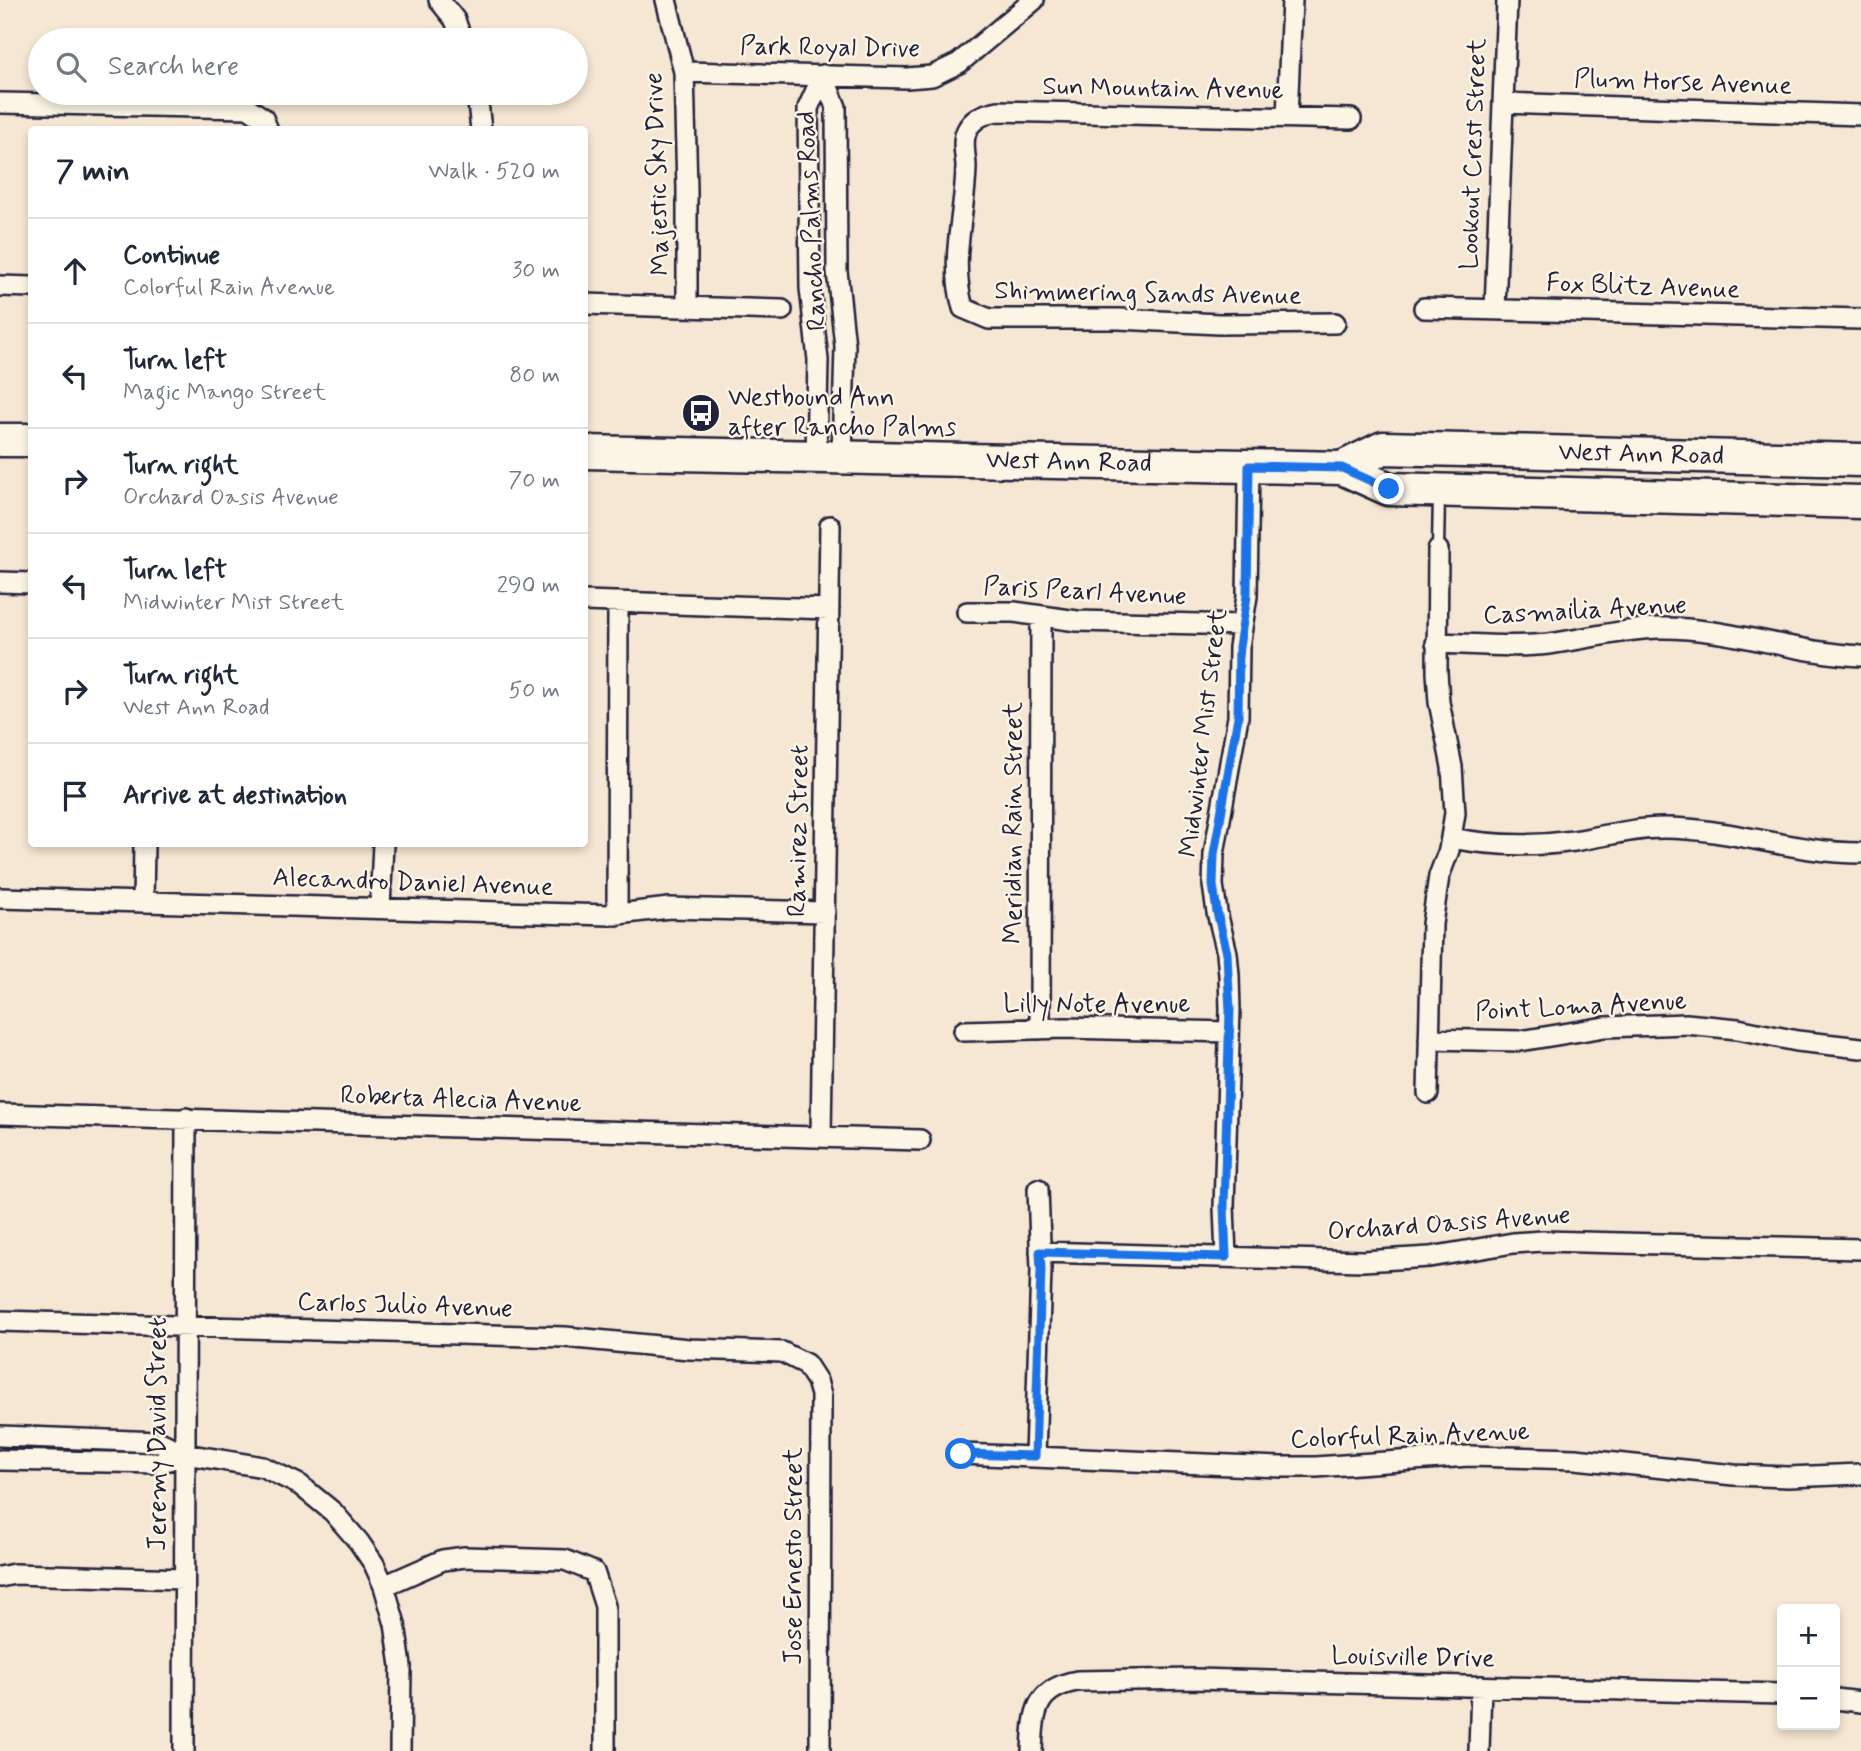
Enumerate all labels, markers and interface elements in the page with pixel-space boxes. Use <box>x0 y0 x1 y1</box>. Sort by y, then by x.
search box <box>28 28 588 105</box>
street label: Park Royal Drive <box>740 29 920 67</box>
street label: Lookout Crest Street <box>1453 38 1495 270</box>
icon: search <box>52 48 90 86</box>
text: Search here <box>108 50 239 84</box>
street label: Plum Horse Avenue <box>1573 62 1793 104</box>
street label: Sun Mountain Avenue <box>1042 70 1284 108</box>
street label: Majestic Sky Drive <box>637 72 679 276</box>
street label: Rancho Palms Road <box>789 110 835 332</box>
text: 7 min <box>56 152 130 191</box>
text: Walk · 520 m <box>428 157 560 187</box>
text: Continue <box>123 239 220 273</box>
icon: ahead <box>56 252 94 290</box>
text: 30 m <box>512 256 560 286</box>
street label: Fox Blitz Avenue <box>1546 267 1741 307</box>
text: Colorful Rain Avenue <box>123 273 335 303</box>
street label: Shimmering Sands Avenue <box>994 274 1302 314</box>
text: Turn left <box>123 344 227 378</box>
icon: left <box>56 357 94 395</box>
text: 80 m <box>509 361 560 391</box>
text: Magic Mango Street <box>123 378 326 408</box>
place label: Westbound Ann after Rancho Palms <box>728 381 956 445</box>
bus stop icon: Westbound Ann after Rancho Palms <box>680 392 722 434</box>
street label: West Ann Road <box>1558 435 1725 474</box>
street label: West Ann Road <box>986 443 1152 481</box>
text: Turn right <box>123 449 239 483</box>
icon: right <box>56 462 94 500</box>
text: 70 m <box>508 466 560 496</box>
route end <box>1373 473 1404 504</box>
text: Orchard Oasis Avenue <box>123 483 339 513</box>
text: Turn left <box>123 554 227 588</box>
icon: left <box>56 567 94 605</box>
street label: Paris Pearl Avenue <box>982 570 1188 614</box>
text: 290 m <box>497 571 560 601</box>
text: Midwinter Mist Street <box>123 588 344 618</box>
street label: Casmailia Avenue <box>1482 589 1688 633</box>
street label: Midwinter Mist Street <box>1172 607 1236 859</box>
text: Turn right <box>123 659 239 693</box>
icon: right <box>56 672 94 710</box>
text: 50 m <box>509 676 560 706</box>
text: West Ann Road <box>123 693 270 723</box>
street label: Meridian Rain Street <box>997 702 1031 944</box>
street label: Ramirez Street <box>780 744 818 918</box>
icon: arrive <box>56 777 94 815</box>
text: Arrive at destination <box>123 779 347 813</box>
street label: Alecandro Daniel Avenue <box>272 861 554 905</box>
street label: Point Loma Avenue <box>1474 984 1688 1030</box>
street label: Lilly Note Avenue <box>1003 988 1191 1022</box>
street label: Roberta Alecia Avenue <box>340 1079 582 1121</box>
street label: Orchard Oasis Avenue <box>1326 1199 1572 1249</box>
street label: Carlos Julio Avenue <box>297 1285 513 1327</box>
street label: Jeremy David Street <box>141 1317 175 1551</box>
street label: Colorful Rain Avenue <box>1290 1415 1530 1457</box>
route start <box>945 1438 976 1469</box>
street label: Jose Ernesto Street <box>777 1447 811 1665</box>
map controls <box>1777 1604 1840 1730</box>
button: + <box>1777 1604 1840 1667</box>
street label: Louisville Drive <box>1331 1640 1495 1676</box>
button: − <box>1777 1667 1840 1730</box>

